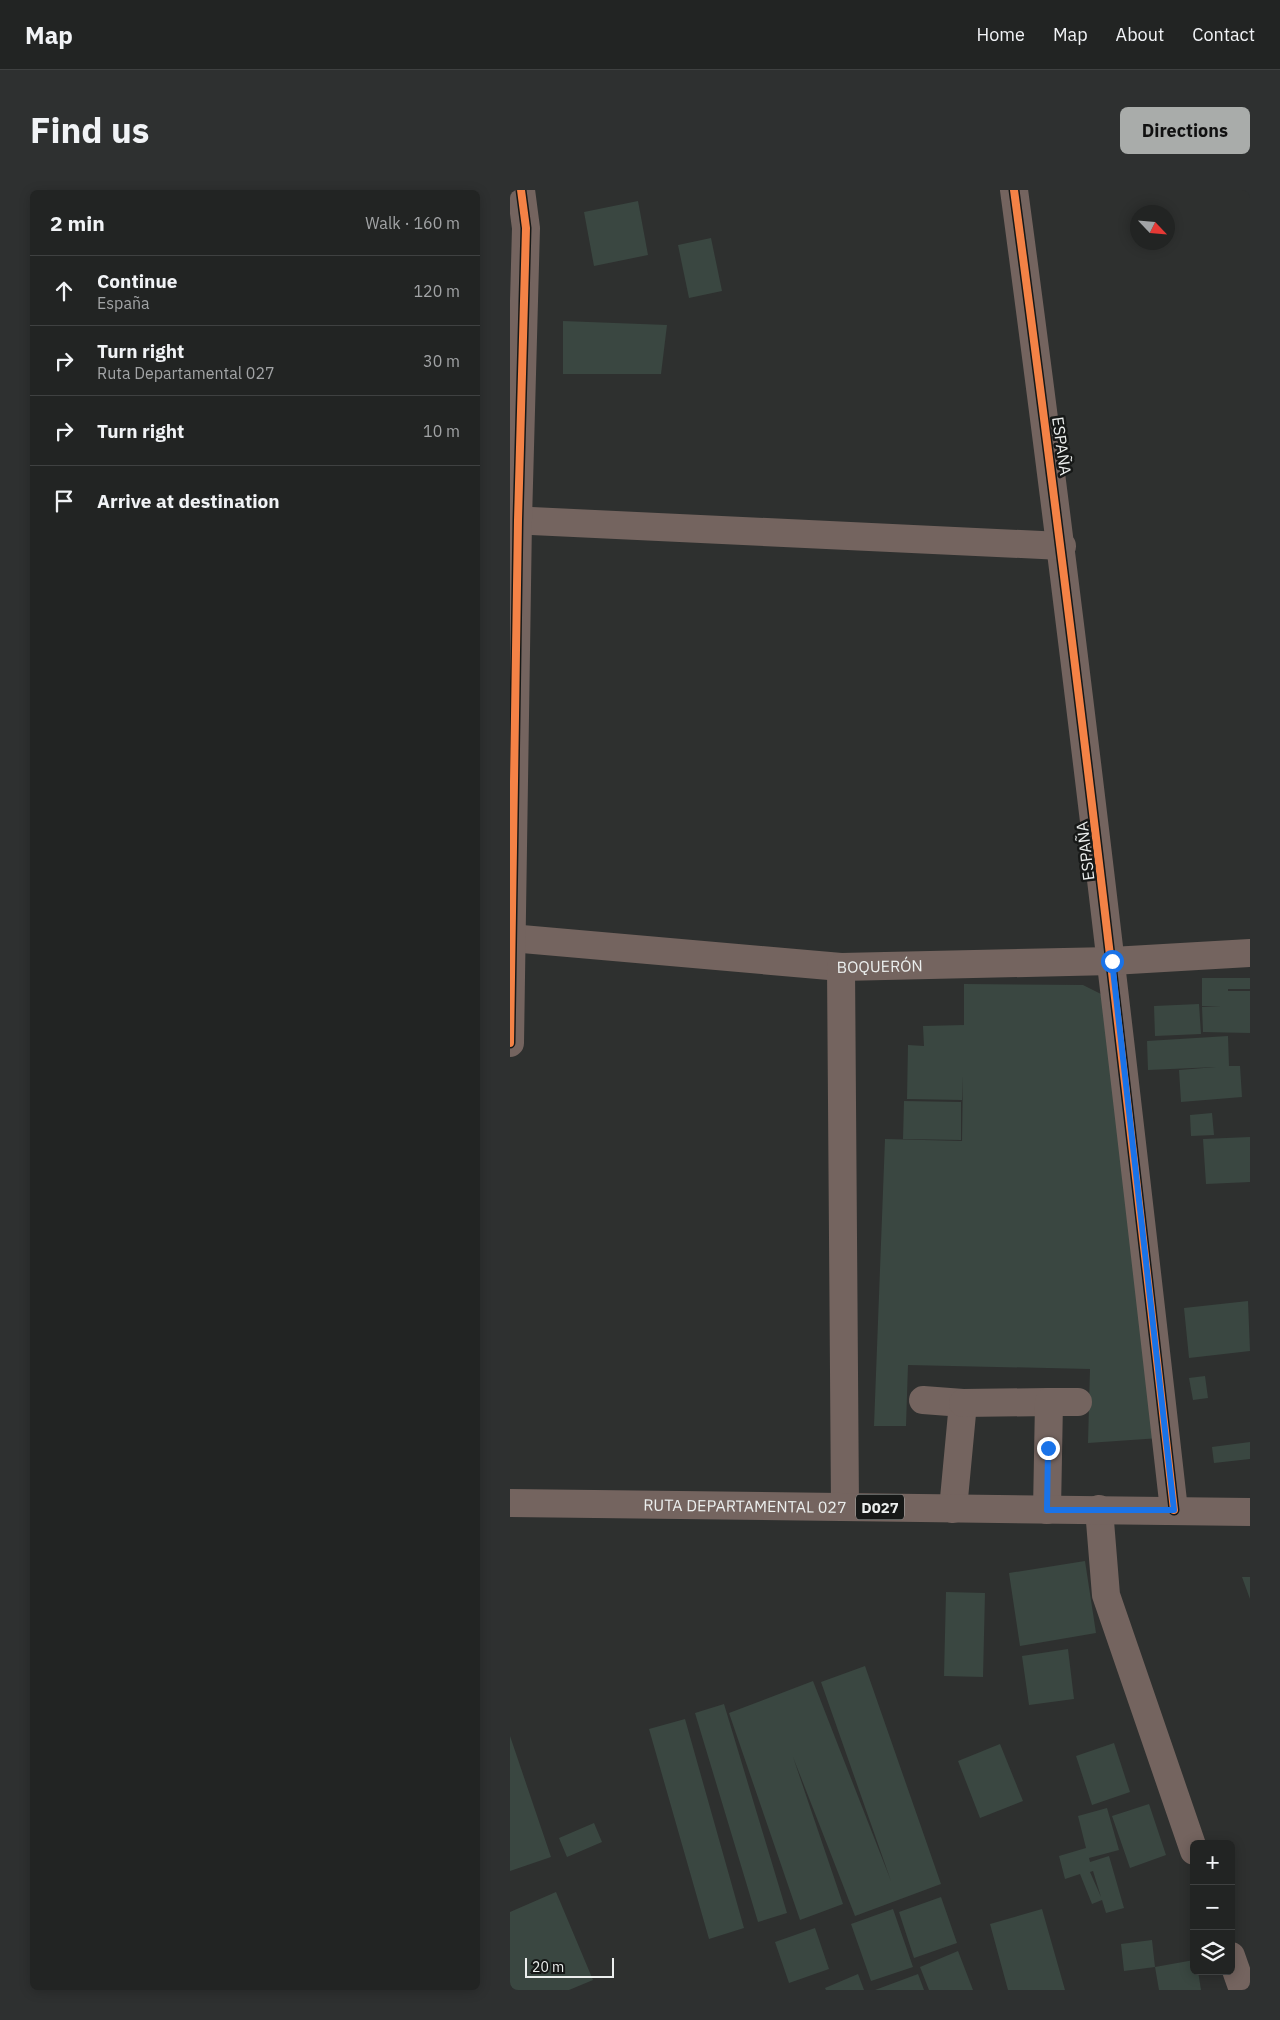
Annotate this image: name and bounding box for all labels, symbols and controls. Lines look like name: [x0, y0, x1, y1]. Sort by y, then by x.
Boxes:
text: Map: [25, 19, 73, 51]
text: Home: [977, 23, 1025, 46]
text: Map: [1053, 23, 1088, 46]
text: About: [1116, 23, 1164, 46]
text: Contact: [1192, 23, 1255, 46]
text: Find us: [30, 107, 149, 153]
button: Directions: [1120, 107, 1250, 154]
north arrow: [1130, 205, 1175, 250]
text: 2 min: [50, 209, 105, 237]
text: Walk · 160 m: [365, 213, 460, 233]
text: Continue: [97, 269, 177, 293]
icon: ahead: [50, 277, 78, 305]
text: 120 m: [413, 281, 460, 301]
text: España: [97, 293, 150, 313]
text: Turn right: [97, 339, 184, 363]
icon: right: [50, 347, 78, 375]
text: 30 m: [423, 351, 460, 371]
text: Ruta Departamental 027: [97, 363, 275, 383]
street label: ESPAÑA: [1048, 415, 1076, 477]
icon: right: [50, 417, 78, 445]
text: Turn right: [97, 419, 184, 443]
text: 10 m: [423, 421, 460, 441]
icon: arrive: [50, 487, 78, 515]
text: Arrive at destination: [97, 489, 280, 513]
street label: ESPAÑA: [1071, 820, 1099, 882]
route start: [1101, 950, 1124, 973]
street label: BOQUERÓN: [836, 954, 923, 977]
route end: [1037, 1437, 1060, 1460]
road number: D027: [856, 1494, 904, 1520]
street label: RUTA DEPARTAMENTAL 027: [643, 1495, 847, 1517]
map controls: [1190, 1840, 1235, 1975]
button: +: [1190, 1840, 1235, 1885]
button: −: [1190, 1885, 1235, 1930]
button: layers: [1190, 1930, 1235, 1975]
scale bar: [525, 1955, 614, 1978]
text: 20 m: [532, 1958, 564, 1976]

